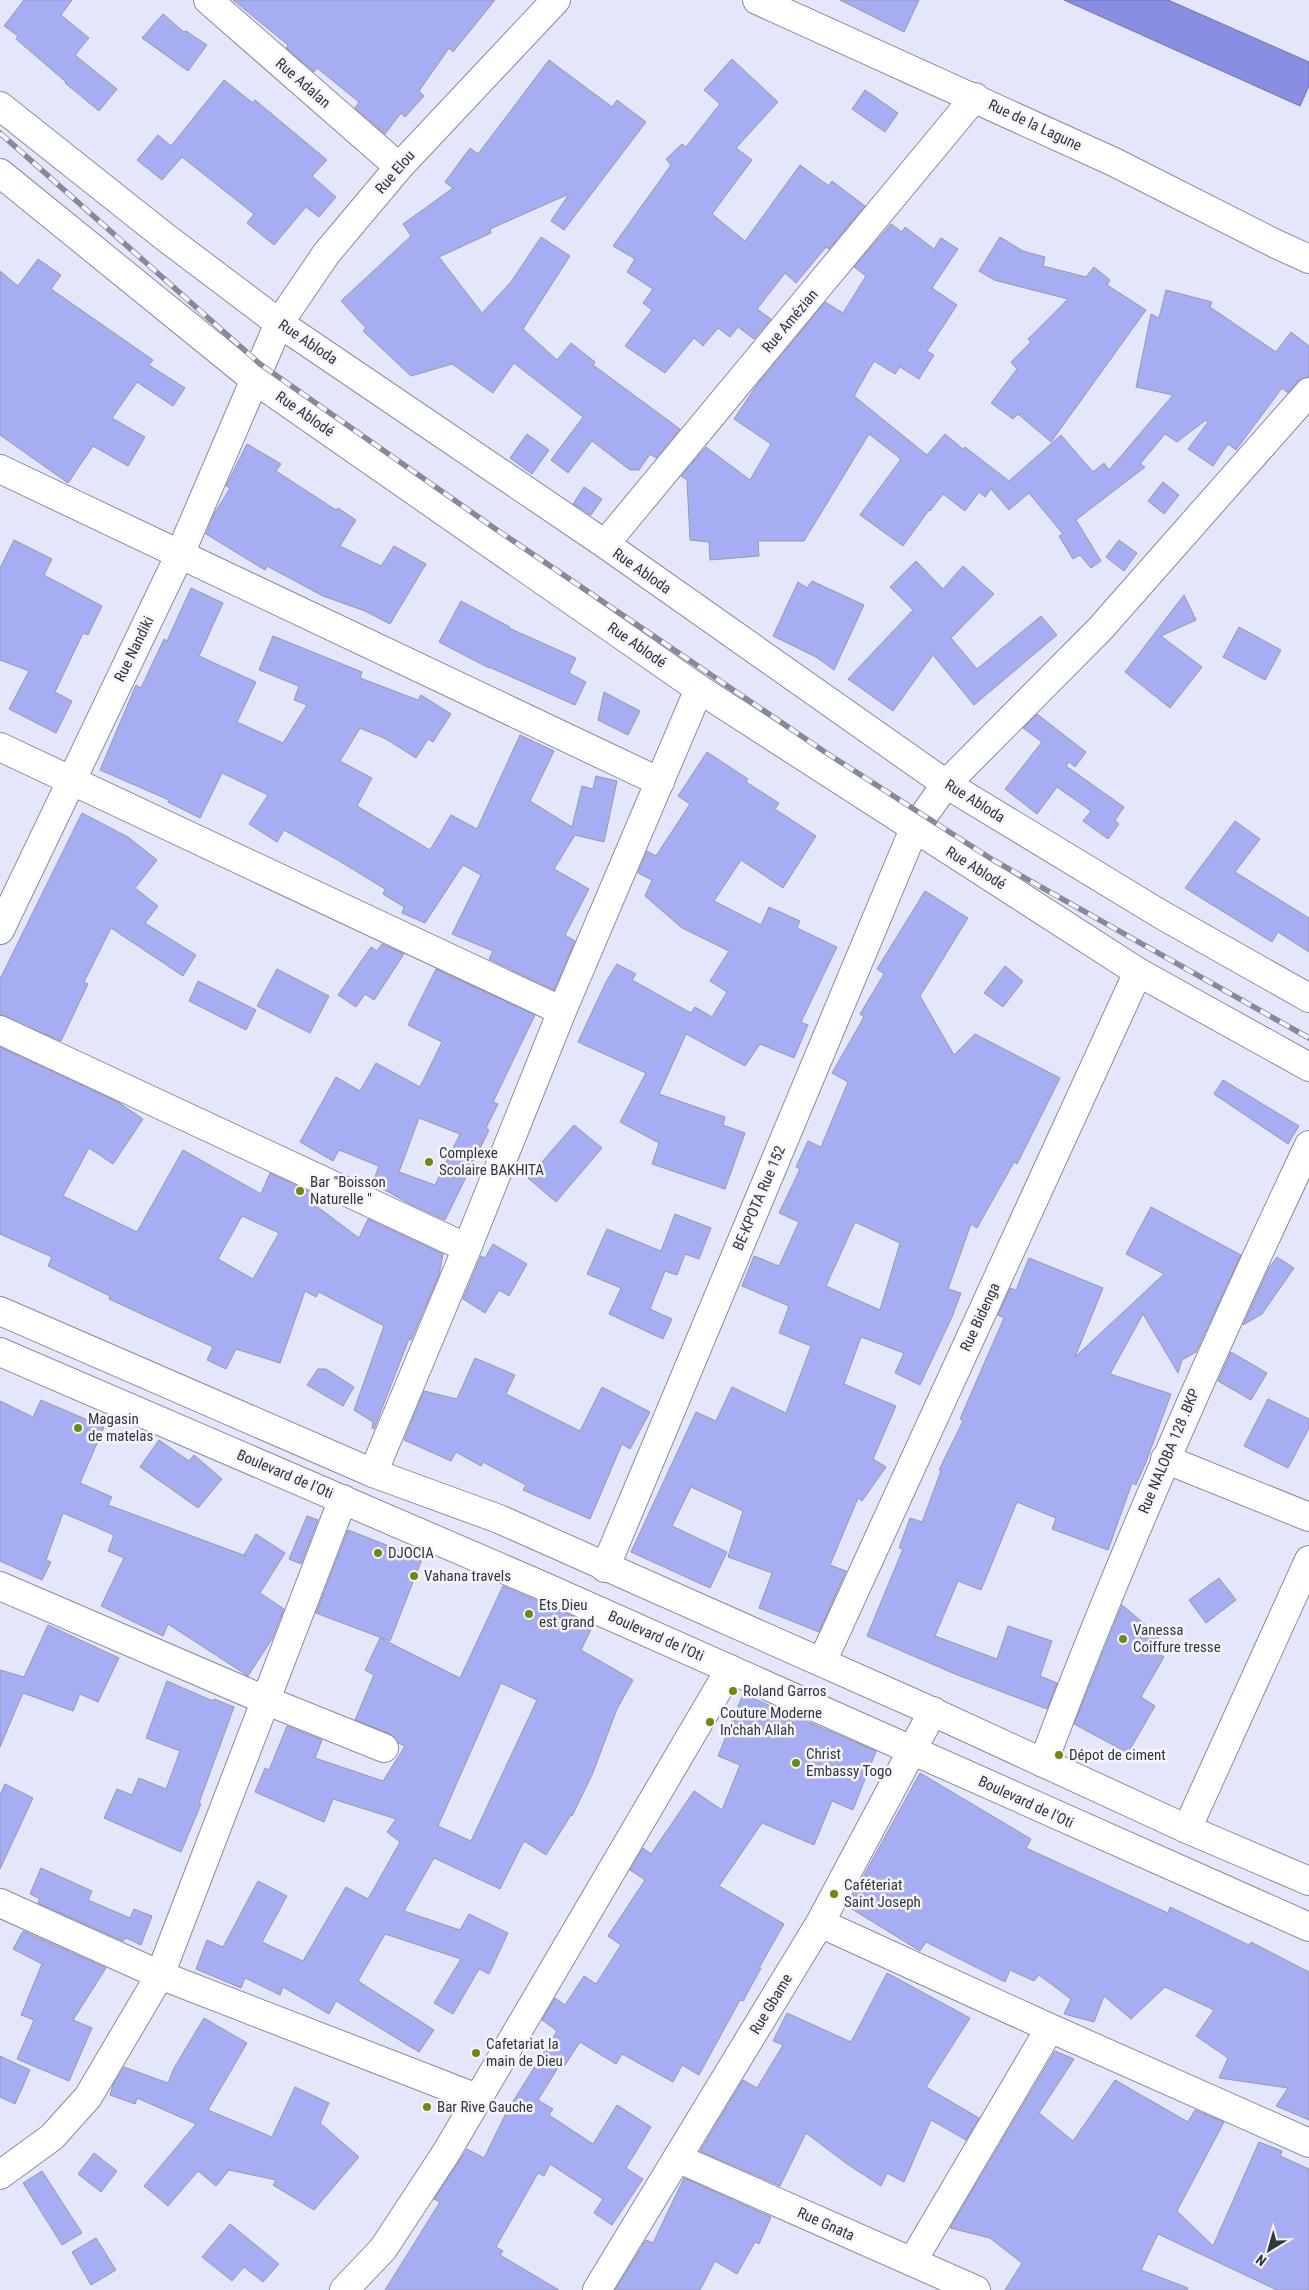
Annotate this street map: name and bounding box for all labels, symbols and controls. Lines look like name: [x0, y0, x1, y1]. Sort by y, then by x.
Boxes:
street label: Rue Adalan: [272, 54, 334, 112]
street label: Rue de la Lagune: [985, 96, 1085, 154]
street label: Rue Elou: [371, 147, 419, 197]
street label: Rue Amézian: [758, 286, 822, 356]
street label: Rue Abloda: [275, 316, 341, 368]
street label: Rue Ablodé: [272, 387, 338, 441]
street label: Rue Abloda: [609, 544, 675, 598]
street label: Rue Nandiki: [110, 613, 158, 685]
street label: Rue Ablodé: [604, 618, 670, 672]
street label: Rue Abloda: [942, 776, 1008, 826]
street label: Rue Ablodé: [943, 843, 1009, 893]
street label: BE-KPOTA Rue 152: [729, 1143, 789, 1253]
place label: Complexe Scolaire BAKHITA: [439, 1144, 544, 1179]
marker: Complexe Scolaire BAKHITA: [423, 1156, 435, 1168]
place label: Bar "Boisson Naturelle ": [310, 1173, 386, 1208]
marker: Bar "Boisson Naturelle ": [294, 1185, 306, 1197]
street label: Rue Bidenga: [956, 1280, 1004, 1354]
street label: Rue NALOBA 128 .BKP: [1135, 1386, 1203, 1516]
place label: Magasin de matelas: [88, 1410, 153, 1445]
marker: Magasin de matelas: [72, 1422, 84, 1434]
street label: Boulevard de l'Oti: [234, 1446, 336, 1502]
place label: DJOCIA: [388, 1544, 434, 1562]
marker: DJOCIA: [372, 1547, 384, 1559]
place label: Vahana travels: [424, 1567, 511, 1585]
marker: Vahana travels: [408, 1570, 420, 1582]
place label: Ets Dieu est grand: [539, 1596, 594, 1631]
street label: Boulevard de l'Oti: [605, 1607, 707, 1665]
marker: Ets Dieu est grand: [523, 1608, 535, 1620]
place label: Vanessa Coiffure tresse: [1133, 1621, 1221, 1656]
marker: Vanessa Coiffure tresse: [1117, 1633, 1129, 1645]
place label: Roland Garros: [743, 1682, 827, 1700]
marker: Roland Garros: [727, 1685, 739, 1697]
place label: Couture Moderne In'chah Allah: [720, 1704, 822, 1739]
marker: Couture Moderne In'chah Allah: [704, 1716, 716, 1728]
place label: Christ Embassy Togo: [806, 1745, 892, 1780]
place label: Dépot de ciment: [1069, 1746, 1166, 1764]
marker: Dépot de ciment: [1053, 1749, 1065, 1761]
marker: Christ Embassy Togo: [790, 1757, 802, 1769]
street label: Boulevard de l'Oti: [976, 1772, 1076, 1832]
place label: Caféteriat Saint Joseph: [844, 1876, 921, 1911]
marker: Caféteriat Saint Joseph: [828, 1888, 840, 1900]
street label: Rue Gbame: [746, 1970, 796, 2038]
place label: Cafetariat la main de Dieu: [486, 2035, 563, 2070]
marker: Cafetariat la main de Dieu: [470, 2047, 482, 2059]
place label: Bar Rive Gauche: [437, 2098, 533, 2116]
marker: Bar Rive Gauche: [421, 2101, 433, 2113]
street label: Rue Gnata: [795, 2203, 857, 2245]
north arrow: [1244, 2225, 1294, 2275]
text: N: [1253, 2251, 1269, 2269]

